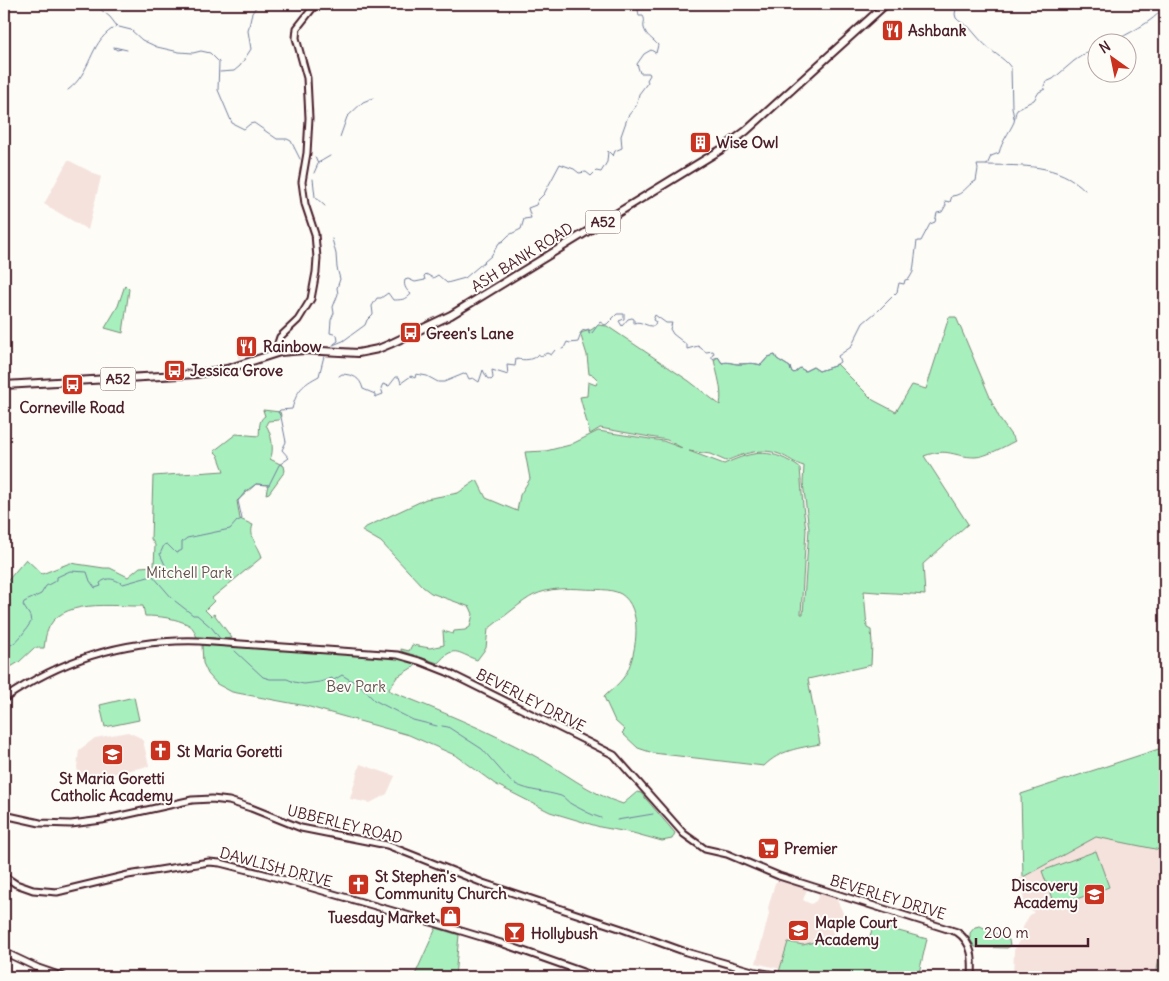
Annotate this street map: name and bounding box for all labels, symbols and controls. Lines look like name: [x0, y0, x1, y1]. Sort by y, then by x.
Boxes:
restaurant icon: Ashbank: [880, 18, 904, 42]
place label: Ashbank: [908, 21, 967, 40]
north arrow: [1086, 32, 1136, 82]
text: N: [1096, 37, 1114, 57]
building icon: Wise Owl: [688, 130, 712, 154]
place label: Wise Owl: [716, 133, 778, 152]
road number: A52: [586, 210, 620, 233]
street label: ASH BANK ROAD: [468, 218, 576, 296]
bus stop icon: Green's Lane: [398, 321, 422, 345]
place label: Green's Lane: [426, 324, 514, 343]
restaurant icon: Rainbow: [235, 334, 259, 358]
place label: Rainbow: [263, 337, 322, 356]
bus stop icon: Jessica Grove: [162, 358, 186, 382]
place label: Jessica Grove: [190, 361, 283, 380]
road number: A52: [100, 368, 136, 390]
bus stop icon: Corneville Road: [60, 372, 84, 396]
place label: Corneville Road: [19, 398, 125, 417]
park label: Mitchell Park: [146, 563, 232, 582]
street label: BEVERLEY DRIVE: [473, 664, 589, 736]
park label: Bev Park: [326, 677, 386, 696]
church icon: St Maria Goretti: [149, 739, 173, 763]
place label: St Maria Goretti: [177, 742, 282, 761]
school or university icon: St Maria Goretti Catholic Academy: [100, 743, 124, 767]
place label: St Maria Goretti Catholic Academy: [51, 769, 173, 806]
street label: UBBERLEY ROAD: [285, 800, 405, 848]
supermarket icon: Premier: [756, 836, 780, 860]
place label: Premier: [784, 839, 838, 858]
street label: DAWLISH DRIVE: [218, 843, 335, 891]
place label: St Stephen's Community Church: [375, 867, 507, 904]
street label: BEVERLEY DRIVE: [828, 870, 948, 924]
church icon: St Stephen's Community Church: [347, 873, 371, 897]
place label: Discovery Academy: [1011, 876, 1078, 913]
school or university icon: Discovery Academy: [1082, 882, 1106, 906]
shop icon: Tuesday Market: [439, 905, 463, 929]
place label: Tuesday Market: [328, 908, 436, 928]
place label: Maple Court Academy: [815, 913, 898, 950]
scale bar: [976, 916, 1089, 948]
school or university icon: Maple Court Academy: [787, 919, 811, 943]
bar icon: Hollybush: [503, 921, 527, 945]
text: 200 m: [984, 923, 1029, 942]
place label: Hollybush: [531, 924, 598, 944]

